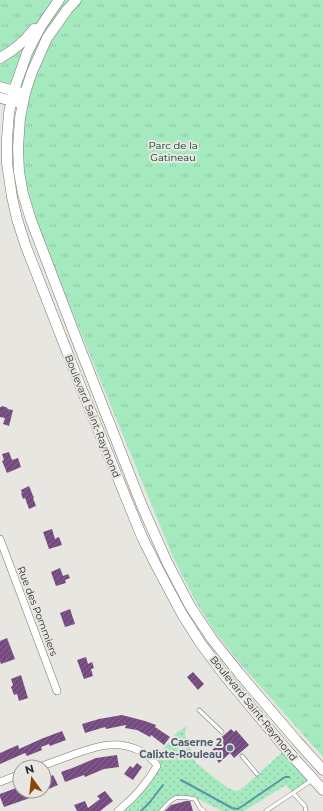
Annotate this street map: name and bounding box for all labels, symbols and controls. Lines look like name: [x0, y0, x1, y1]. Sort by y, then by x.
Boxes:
park label: Parc de la Gatineau: [148, 139, 198, 164]
street label: Boulevard Saint-Raymond: [62, 353, 123, 480]
street label: Rue des Pommiers: [14, 564, 61, 658]
street label: Boulevard Saint-Raymond: [207, 653, 300, 764]
place label: Caserne 2 Calixte-Rouleau: [139, 736, 222, 761]
marker: Caserne 2 Calixte-Rouleau: [225, 743, 235, 753]
north arrow: [12, 759, 52, 799]
text: N: [23, 761, 36, 777]

